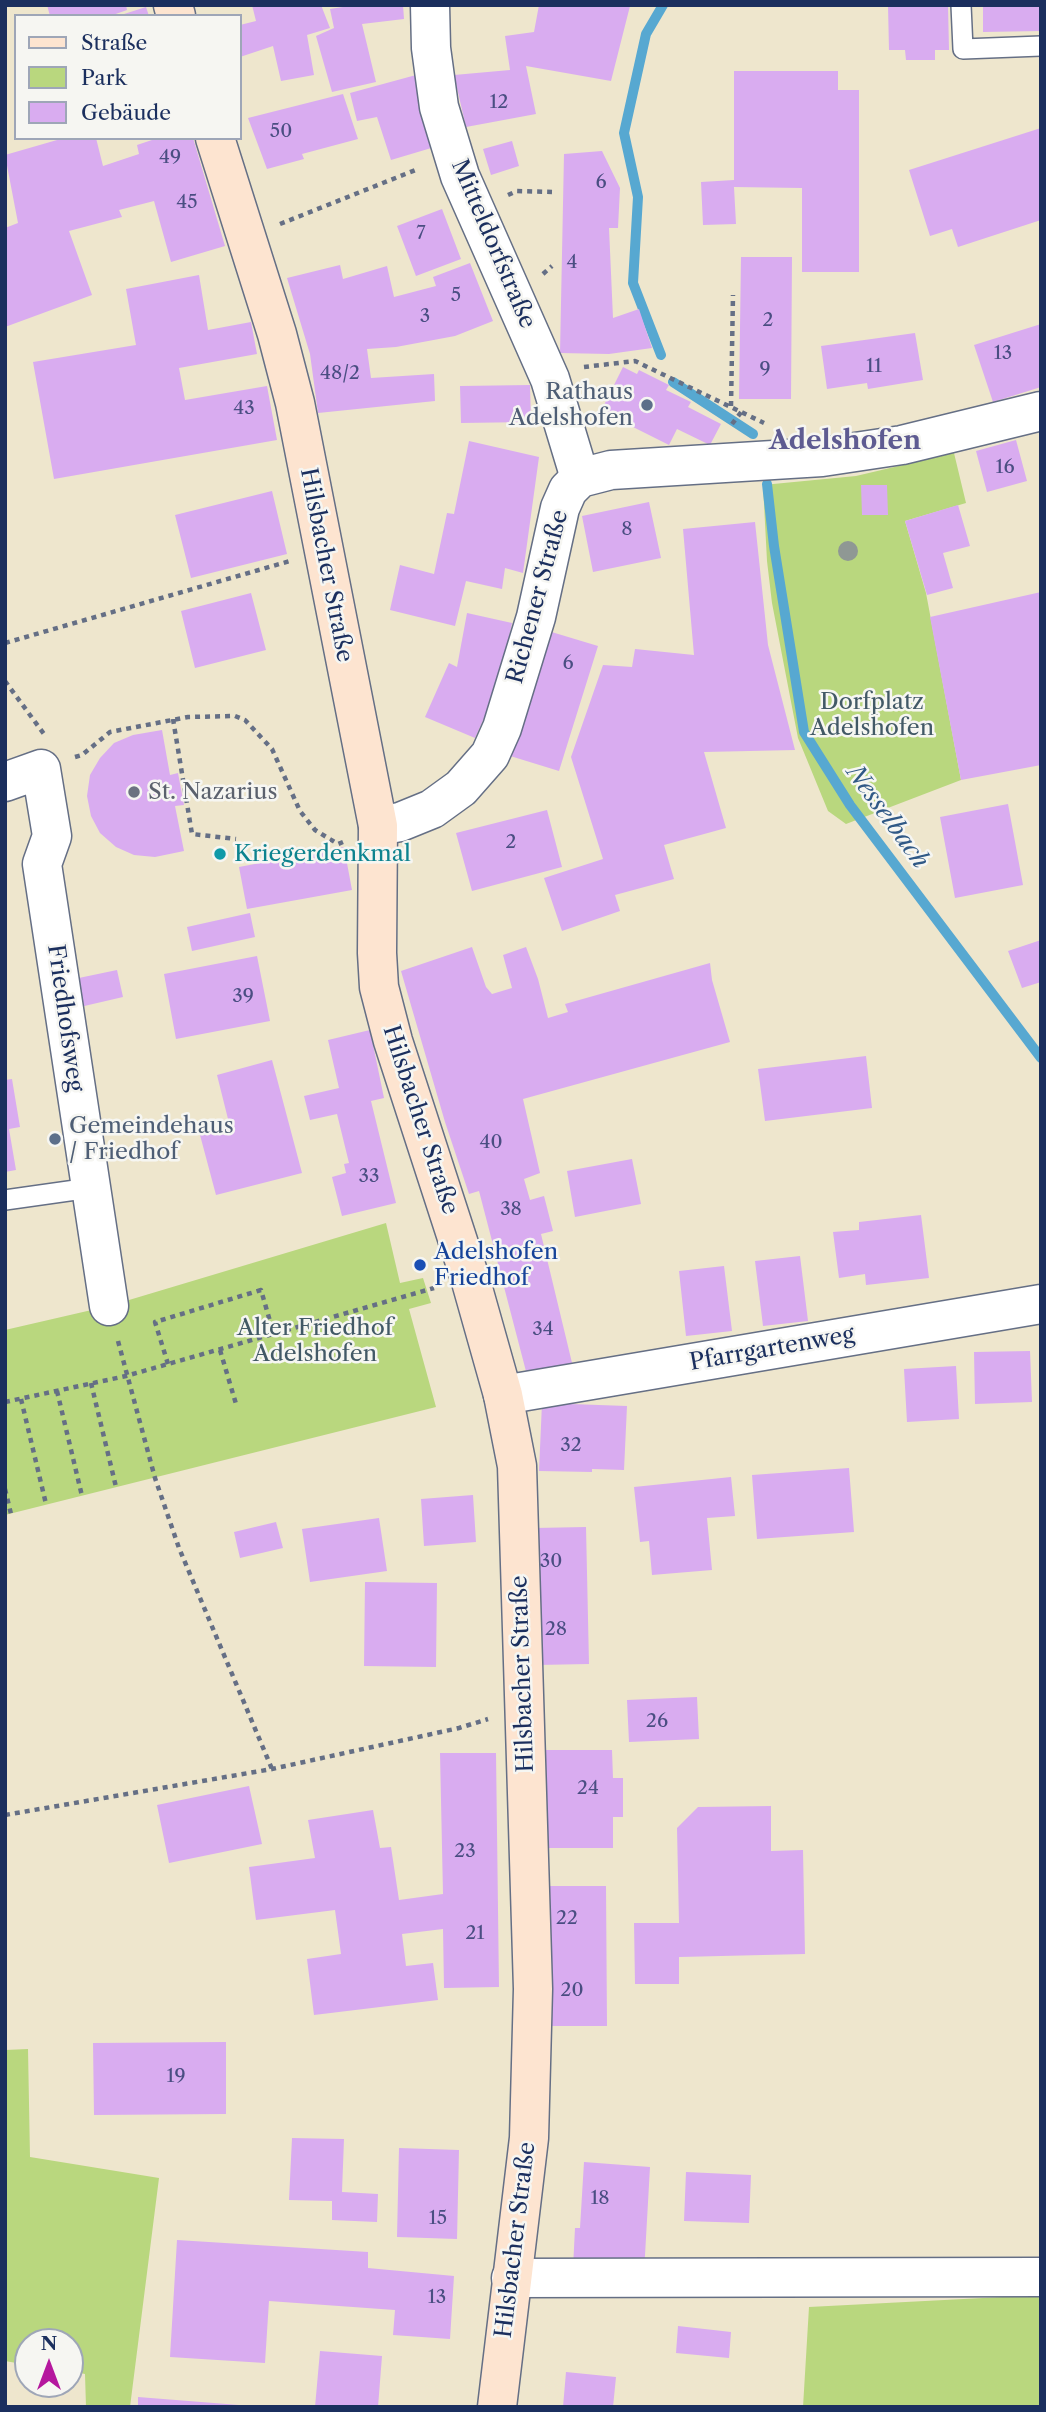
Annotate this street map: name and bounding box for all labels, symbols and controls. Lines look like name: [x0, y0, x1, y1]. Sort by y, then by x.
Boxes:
legend: [14, 14, 242, 140]
text: Straße: [81, 30, 147, 55]
text: Park: [81, 65, 127, 90]
house number: 12: [490, 92, 508, 114]
text: Gebäude: [81, 100, 171, 125]
house number: 50: [270, 121, 292, 143]
house number: 49: [159, 147, 181, 169]
street label: Mitteldorfstraße: [445, 155, 541, 333]
house number: 6: [595, 172, 607, 194]
house number: 45: [176, 192, 198, 214]
house number: 7: [416, 223, 426, 245]
house number: 4: [567, 252, 577, 274]
house number: 5: [451, 285, 461, 307]
house number: 3: [420, 306, 430, 328]
house number: 2: [763, 310, 773, 332]
house number: 13: [994, 343, 1012, 365]
house number: 11: [866, 356, 882, 378]
house number: 9: [759, 359, 771, 381]
house number: 48/2: [320, 363, 360, 385]
place label: Rathaus Adelshofen: [509, 378, 633, 432]
marker: Rathaus Adelshofen: [639, 397, 655, 413]
house number: 43: [233, 398, 255, 420]
district label: Adelshofen: [769, 425, 921, 457]
house number: 16: [995, 457, 1015, 479]
street label: Hilsbacher Straße: [294, 466, 358, 664]
street label: Richener Straße: [502, 507, 574, 687]
house number: 8: [621, 519, 633, 541]
house number: 6: [562, 653, 574, 675]
park label: Dorfplatz Adelshofen: [810, 688, 934, 742]
water label: Nesselbach: [840, 760, 934, 874]
place label: St. Nazarius: [148, 778, 277, 806]
marker: St. Nazarius: [126, 784, 142, 800]
house number: 2: [506, 832, 516, 854]
place label: Kriegerdenkmal: [234, 840, 411, 868]
marker: Kriegerdenkmal: [212, 846, 228, 862]
street label: Friedhofsweg: [41, 943, 89, 1093]
house number: 39: [232, 986, 254, 1008]
street label: Hilsbacher Straße: [376, 1022, 464, 1218]
place label: Gemeindehaus / Friedhof: [69, 1112, 234, 1166]
marker: Gemeindehaus / Friedhof: [47, 1131, 63, 1147]
house number: 40: [479, 1132, 503, 1154]
house number: 33: [359, 1166, 379, 1188]
house number: 38: [500, 1199, 522, 1221]
place label: Adelshofen Friedhof: [434, 1238, 558, 1292]
marker: Adelshofen Friedhof: [412, 1257, 428, 1273]
park label: Alter Friedhof Adelshofen: [237, 1314, 393, 1368]
house number: 34: [532, 1319, 554, 1341]
street label: Pfarrgartenweg: [687, 1321, 857, 1377]
house number: 32: [560, 1435, 582, 1457]
house number: 30: [540, 1551, 562, 1573]
street label: Hilsbacher Straße: [506, 1575, 540, 1773]
house number: 28: [545, 1619, 567, 1641]
house number: 26: [646, 1711, 668, 1733]
house number: 24: [577, 1778, 599, 1800]
house number: 23: [454, 1841, 476, 1863]
house number: 22: [556, 1908, 578, 1930]
house number: 21: [466, 1923, 484, 1945]
house number: 20: [561, 1980, 583, 2002]
house number: 19: [166, 2066, 186, 2088]
street label: Hilsbacher Straße: [490, 2140, 542, 2340]
house number: 18: [590, 2188, 610, 2210]
house number: 15: [429, 2208, 447, 2230]
house number: 13: [428, 2287, 446, 2309]
north arrow: [14, 2328, 84, 2398]
text: N: [41, 2332, 57, 2355]

